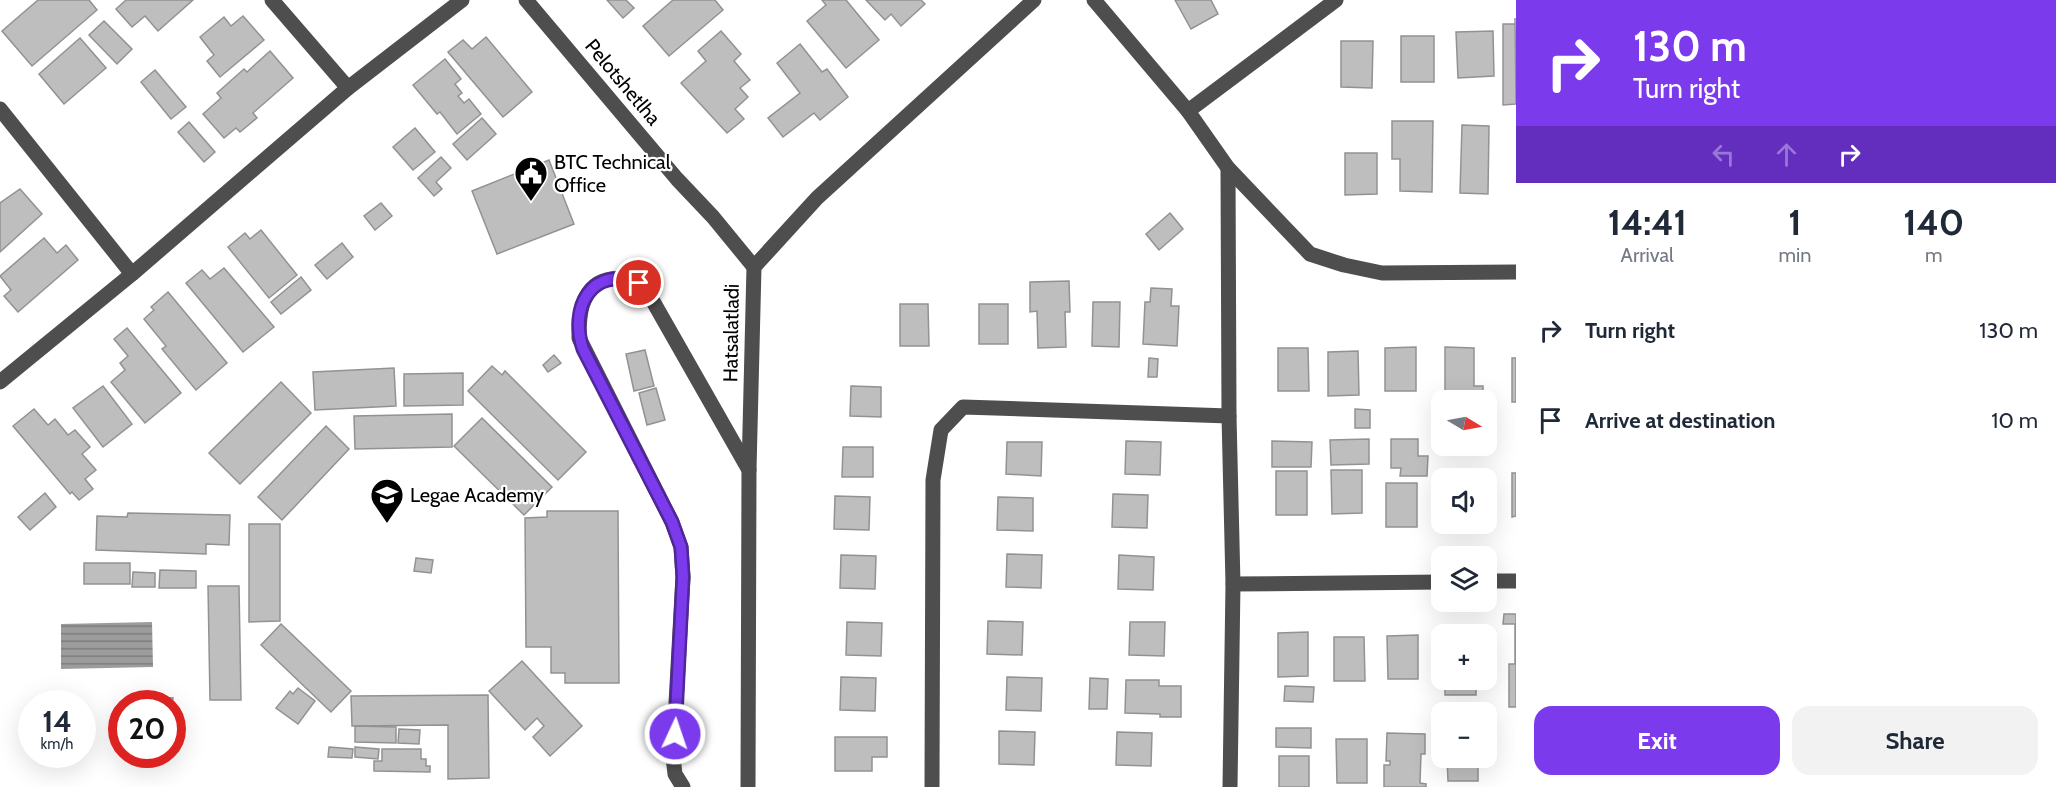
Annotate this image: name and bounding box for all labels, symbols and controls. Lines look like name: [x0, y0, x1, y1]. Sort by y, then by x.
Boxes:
text: 130 m: [1633, 20, 1747, 72]
icon: right: [1534, 24, 1612, 102]
street label: Pelotshetlha: [580, 34, 666, 130]
text: Turn right: [1633, 72, 1740, 105]
icon: left: [1707, 138, 1740, 171]
icon: ahead: [1770, 138, 1803, 171]
icon: right: [1833, 138, 1866, 171]
place label: BTC Technical Office: [554, 150, 671, 197]
public building icon: BTC Technical Office: [513, 155, 549, 202]
text: 14:41: [1608, 200, 1687, 244]
text: 1: [1788, 200, 1802, 244]
text: 140: [1903, 200, 1964, 244]
text: Arrival: [1621, 243, 1674, 267]
text: min: [1778, 243, 1811, 267]
text: m: [1925, 243, 1942, 267]
pin: [613, 257, 664, 308]
icon: arrive: [622, 266, 655, 299]
street label: Hatsalatladi: [718, 284, 744, 382]
icon: right: [1534, 314, 1567, 347]
text: Turn right: [1585, 317, 1675, 344]
text: 130 m: [1979, 317, 2038, 344]
north arrow: [1431, 390, 1497, 456]
map controls: [1431, 390, 1497, 768]
icon: arrive: [1534, 404, 1567, 437]
text: Arrive at destination: [1585, 407, 1775, 434]
text: 10 m: [1991, 407, 2038, 434]
button: sound: [1431, 468, 1497, 534]
school or university icon: Legae Academy: [369, 477, 405, 524]
place label: Legae Academy: [410, 483, 544, 507]
button: layers: [1431, 546, 1497, 612]
button: +: [1431, 624, 1497, 690]
speed limit sign: 20: [108, 690, 186, 768]
position arrow: [643, 702, 707, 766]
button: −: [1431, 702, 1497, 768]
text: 14: [42, 703, 72, 740]
button: Exit: [1534, 706, 1780, 775]
button: Share: [1792, 706, 2038, 775]
text: km/h: [41, 735, 73, 753]

